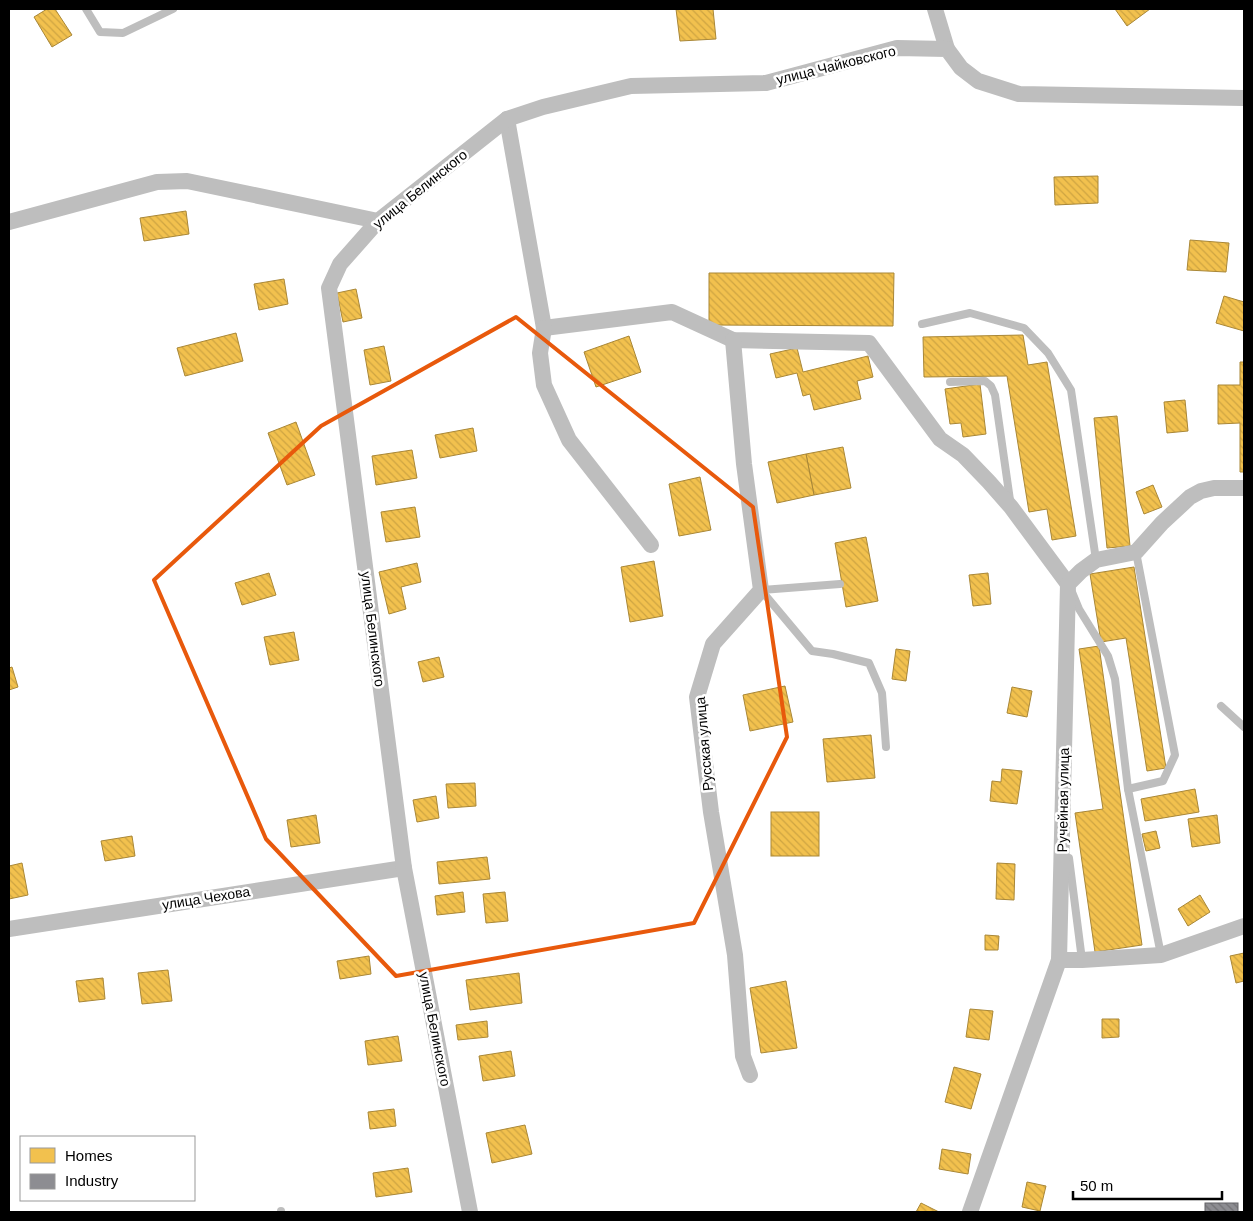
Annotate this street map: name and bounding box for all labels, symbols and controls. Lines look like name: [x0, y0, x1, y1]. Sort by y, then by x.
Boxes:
street label: улица Чайковского: [775, 42, 897, 88]
street label: улица Белинского: [370, 146, 470, 232]
street label: улица Белинского: [358, 570, 388, 688]
street label: Русская улица: [692, 696, 716, 792]
street label: Ручейная улица: [1054, 747, 1072, 852]
street label: улица Чехова: [161, 883, 251, 913]
street label: улица Белинского: [416, 970, 454, 1088]
legend: [20, 1136, 195, 1201]
text: Homes: [65, 1147, 113, 1164]
scale bar: [1073, 1168, 1222, 1200]
text: Industry: [65, 1172, 119, 1189]
text: 50 m: [1080, 1177, 1113, 1194]

